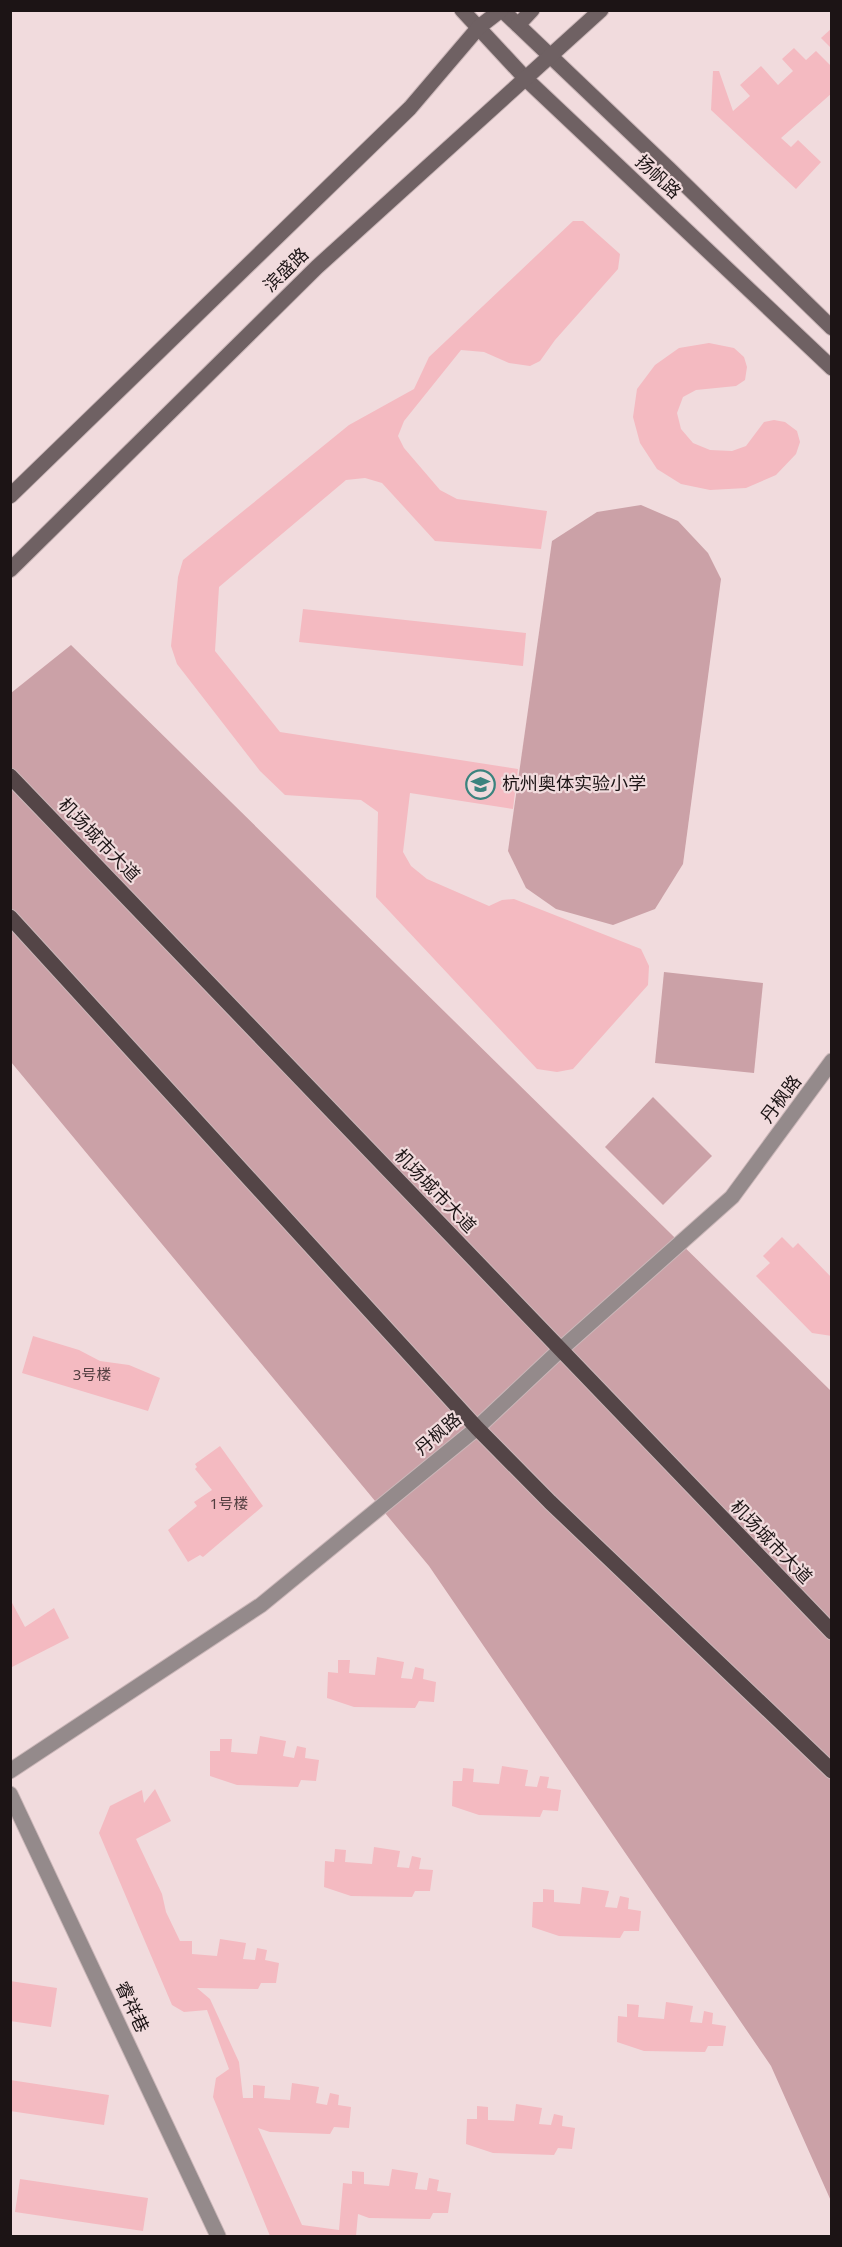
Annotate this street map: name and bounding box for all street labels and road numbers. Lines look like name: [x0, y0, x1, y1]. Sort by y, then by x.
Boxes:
street label: 扬帆路: [631, 149, 687, 203]
street label: 滨盛路: [258, 242, 313, 297]
street label: 机场城市大道: [54, 792, 146, 886]
street label: 丹枫路: [754, 1070, 806, 1127]
street label: 机场城市大道: [390, 1143, 482, 1237]
street label: 丹枫路: [409, 1407, 466, 1460]
street label: 机场城市大道: [726, 1494, 818, 1588]
street label: 睿祥巷: [111, 1977, 155, 2036]

